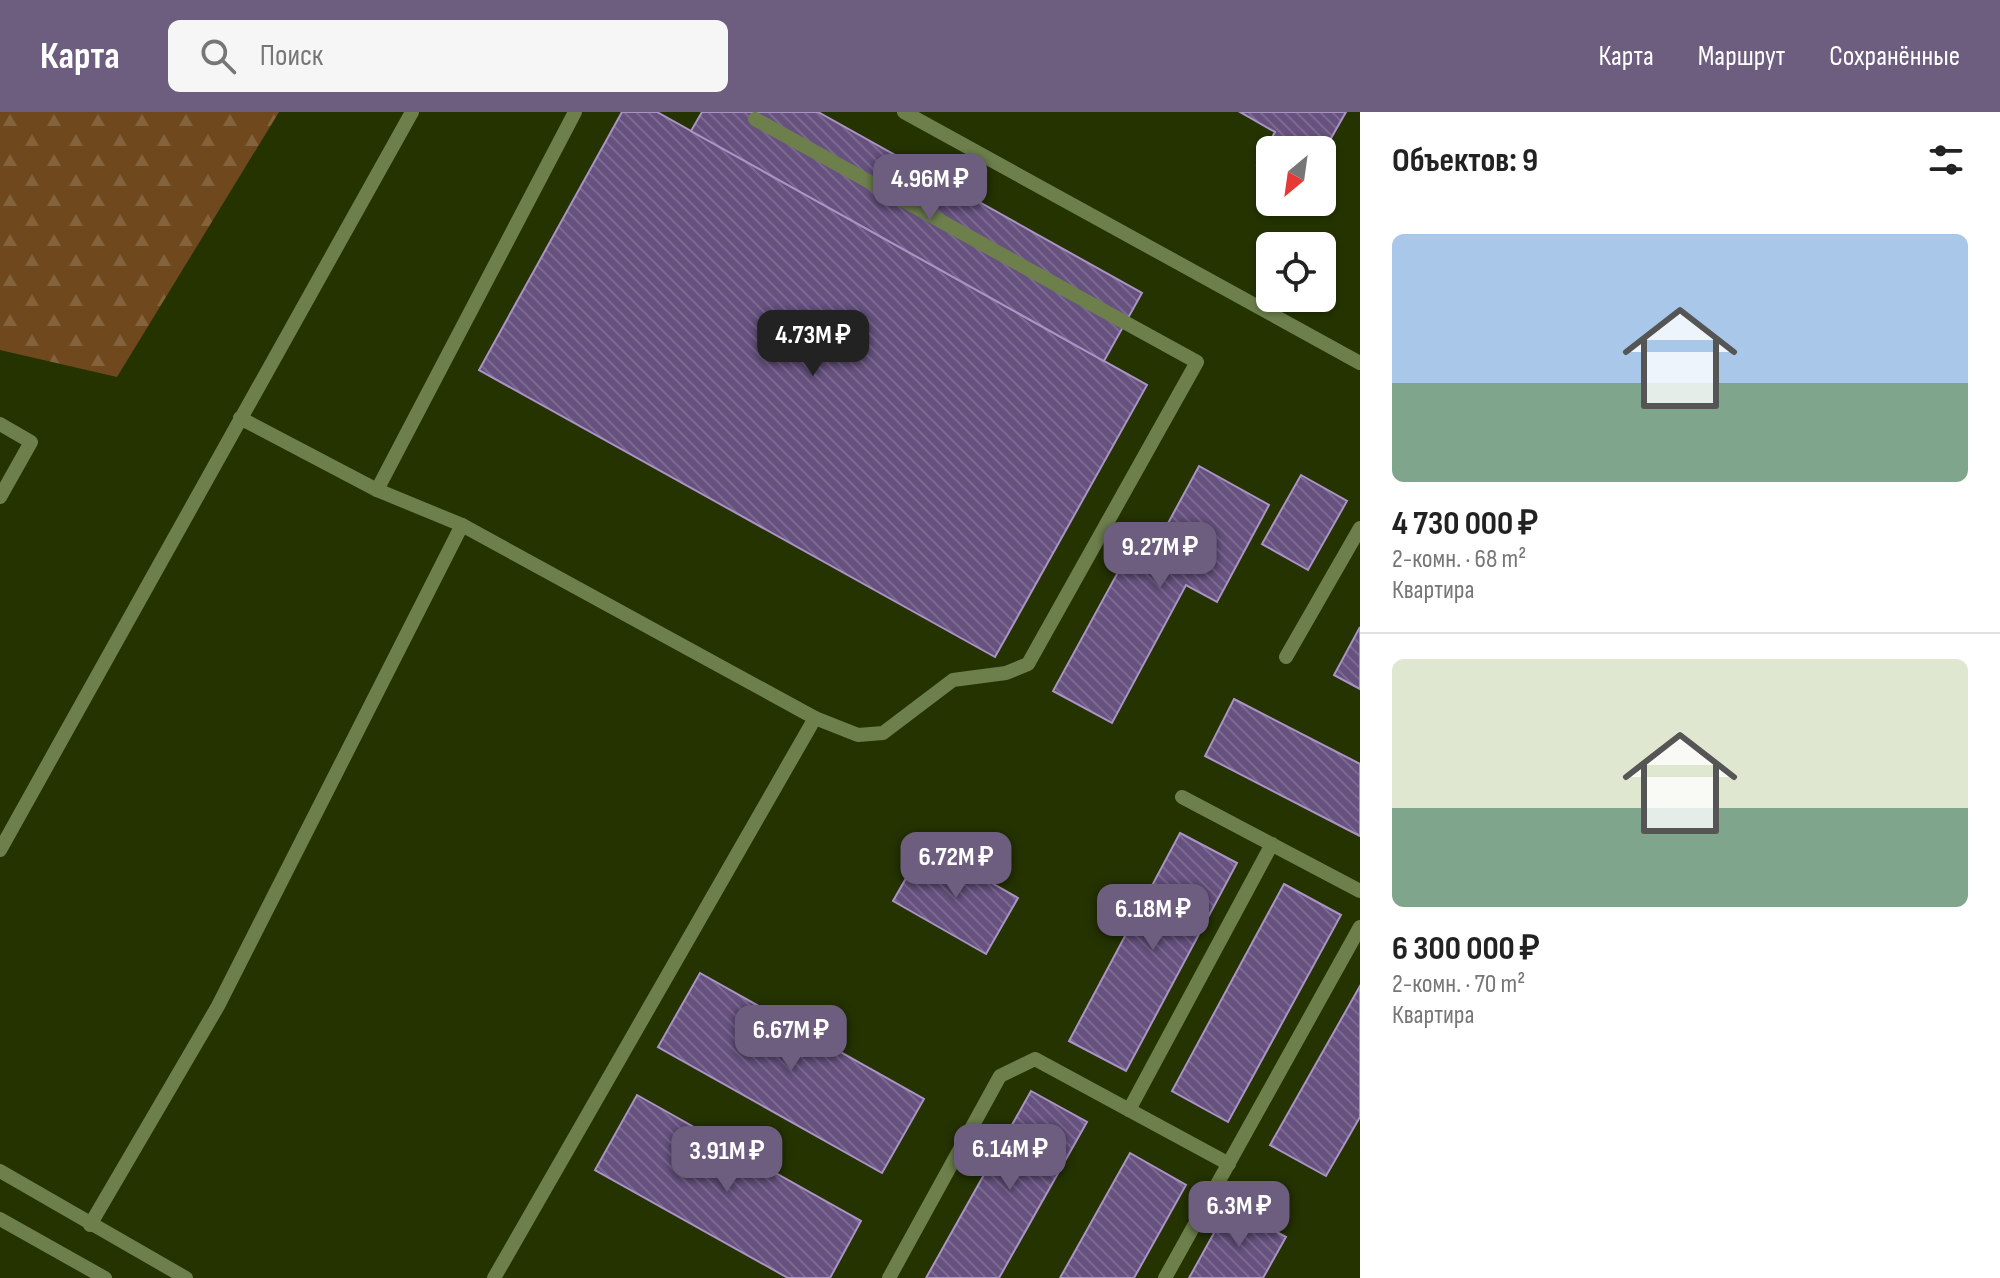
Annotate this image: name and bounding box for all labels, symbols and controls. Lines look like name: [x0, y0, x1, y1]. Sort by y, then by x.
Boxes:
search box: [168, 20, 728, 92]
text: Карта: [40, 34, 120, 79]
icon: search: [196, 34, 240, 78]
text: Поиск: [260, 38, 323, 74]
text: Карта: [1599, 40, 1654, 73]
text: Маршрут: [1698, 40, 1785, 73]
text: Сохранённые: [1829, 40, 1960, 73]
north arrow: [1256, 136, 1336, 216]
map controls: [1256, 136, 1336, 312]
icon: filters: [1924, 138, 1968, 182]
text: Объектов: 9: [1392, 140, 1538, 181]
pin: 4.96M ₽: [856, 154, 1004, 222]
text: 4.96M ₽: [891, 164, 969, 195]
button: locate: [1256, 232, 1336, 312]
icon: home: [1608, 286, 1752, 430]
pin: 4.73M ₽: [739, 310, 887, 378]
text: 4.73M ₽: [775, 320, 851, 351]
text: 4 730 000 ₽: [1392, 503, 1538, 544]
pin: 9.27M ₽: [1086, 522, 1234, 590]
text: 9.27M ₽: [1122, 532, 1198, 563]
text: 2-комн. · 68 m²: [1392, 544, 1526, 575]
text: Квартира: [1392, 575, 1475, 606]
icon: home: [1608, 711, 1752, 855]
pin: 6.72M ₽: [882, 832, 1030, 900]
text: 6.72M ₽: [918, 842, 994, 873]
pin: 6.18M ₽: [1079, 884, 1227, 952]
text: 6.18M ₽: [1115, 894, 1191, 925]
text: 6 300 000 ₽: [1392, 928, 1540, 969]
text: 2-комн. · 70 m²: [1392, 969, 1525, 1000]
text: Квартира: [1392, 1000, 1475, 1031]
pin: 6.67M ₽: [717, 1005, 865, 1073]
text: 6.67M ₽: [753, 1015, 829, 1046]
pin: 6.14M ₽: [936, 1124, 1084, 1192]
pin: 3.91M ₽: [653, 1126, 801, 1194]
text: 6.14M ₽: [972, 1134, 1048, 1165]
text: 3.91M ₽: [689, 1136, 765, 1167]
pin: 6.3M ₽: [1174, 1181, 1304, 1249]
text: 6.3M ₽: [1206, 1191, 1272, 1222]

